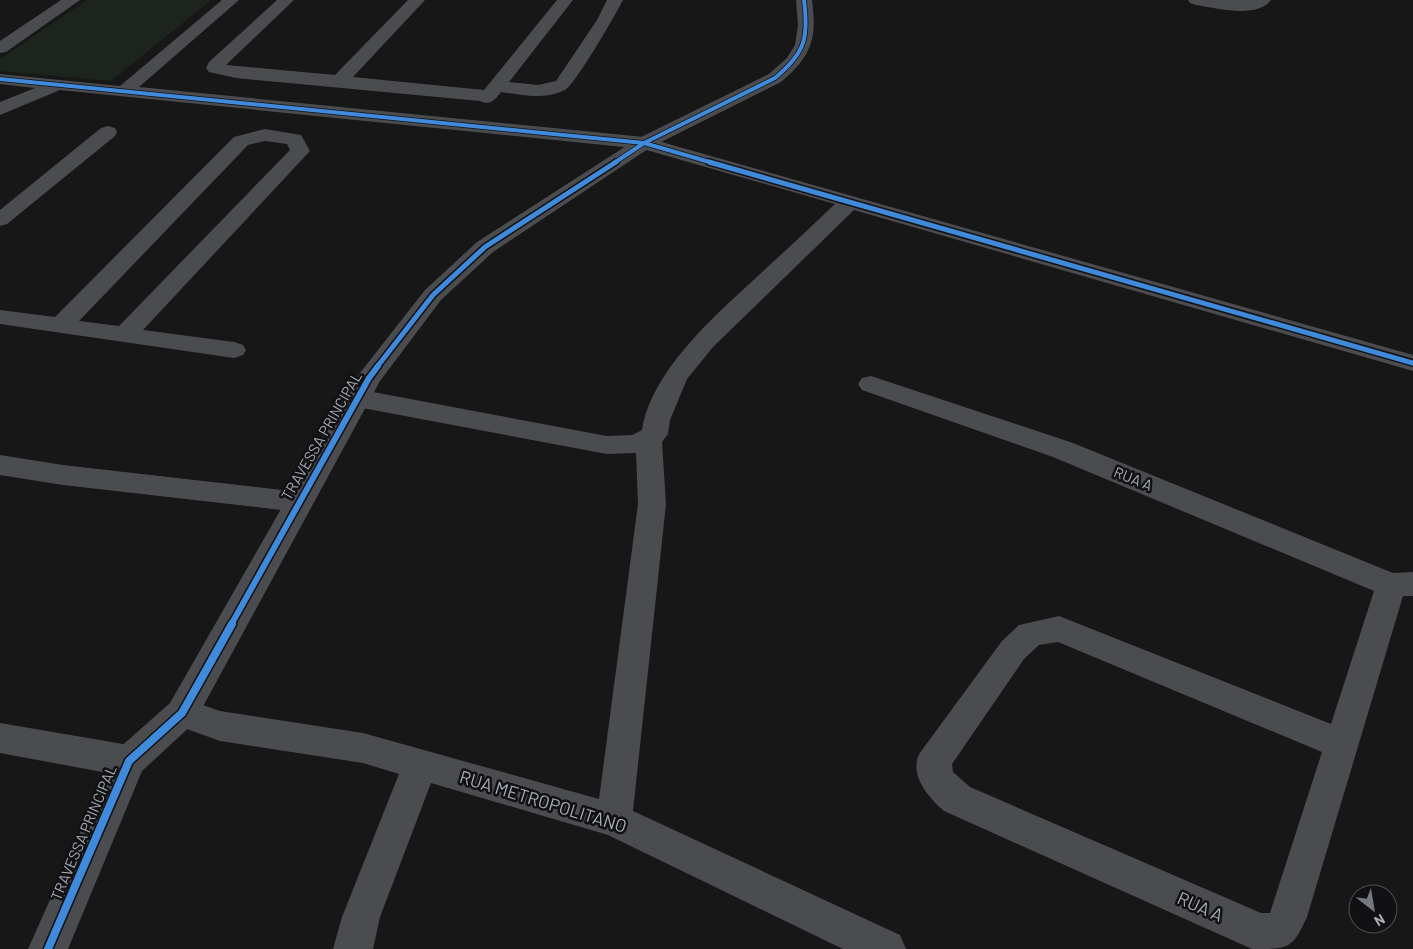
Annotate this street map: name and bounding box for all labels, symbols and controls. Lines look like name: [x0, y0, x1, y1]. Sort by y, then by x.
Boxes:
street label: TRAVESSA PRINCIPAL: [277, 368, 365, 503]
street label: RUA A: [1111, 462, 1155, 494]
street label: TRAVESSA PRINCIPAL: [46, 762, 120, 903]
street label: RUA METROPOLITANO: [457, 765, 629, 837]
north arrow: [1348, 884, 1398, 934]
street label: RUA A: [1174, 886, 1227, 926]
text: N: [1372, 911, 1388, 930]

